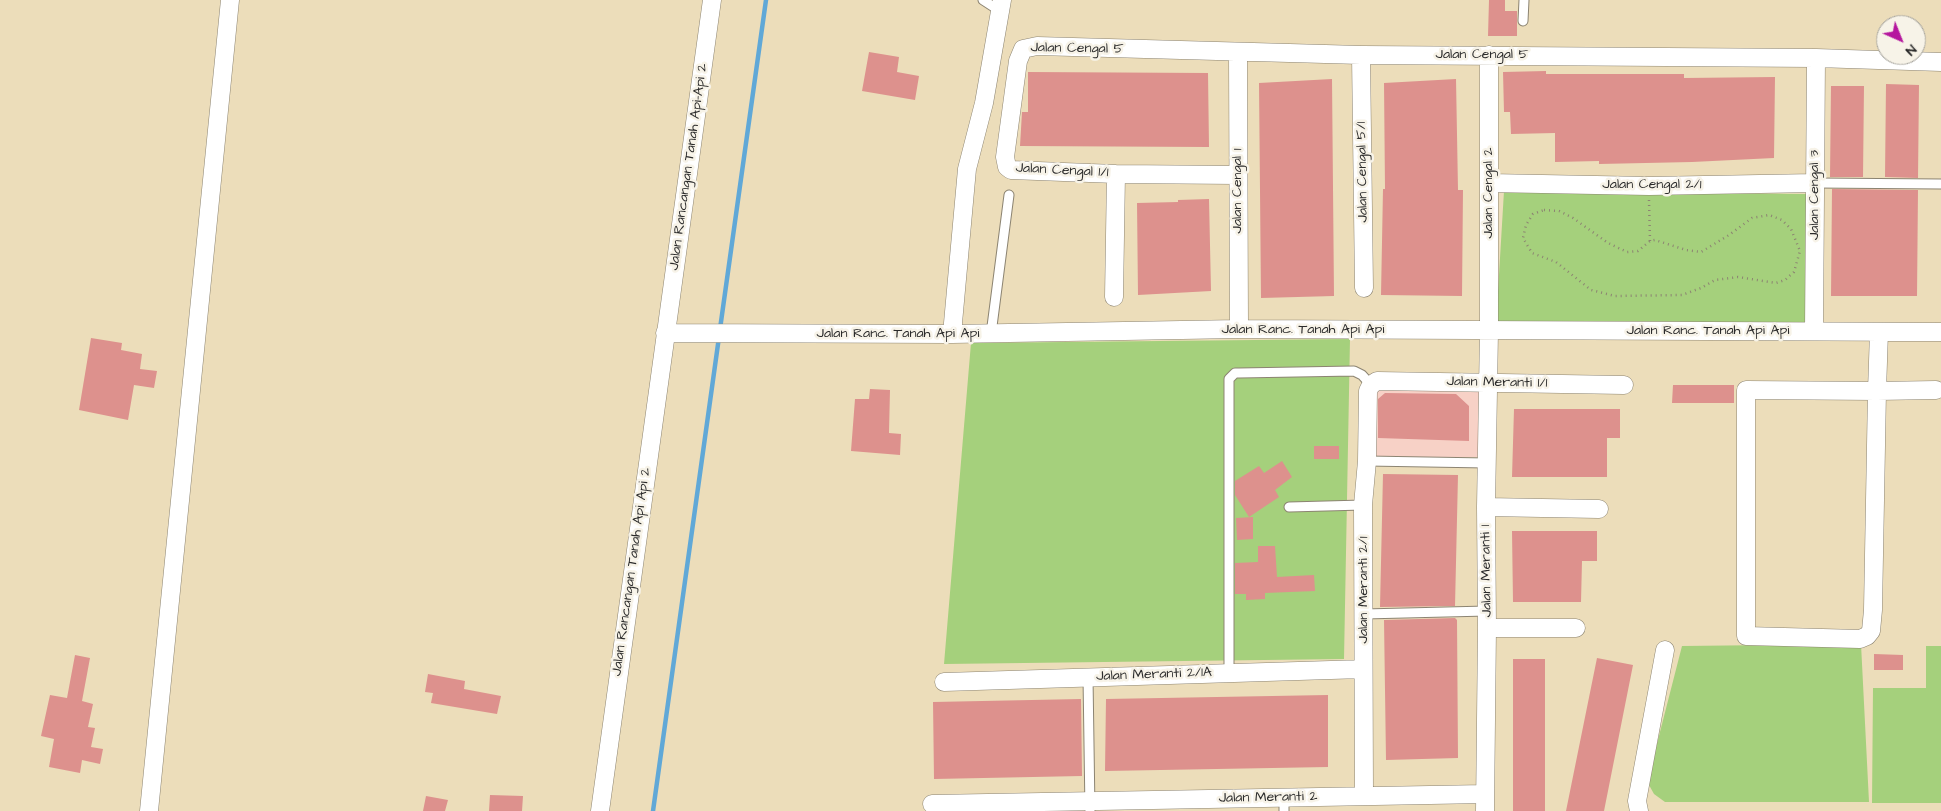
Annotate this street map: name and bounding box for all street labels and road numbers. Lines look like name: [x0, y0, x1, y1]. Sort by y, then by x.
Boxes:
street label: Jalan Cengal 5: [1030, 40, 1124, 58]
street label: Jalan Cengal 5: [1435, 47, 1529, 63]
street label: Jalan Rancangan Tanah Api-Api 2: [666, 62, 712, 272]
street label: Jalan Cengal 5/1: [1354, 121, 1372, 223]
street label: Jalan Cengal 2: [1481, 147, 1497, 239]
street label: Jalan Cengal 1: [1230, 149, 1246, 233]
street label: Jalan Cengal 3: [1807, 150, 1823, 240]
street label: Jalan Cengal 1/1: [1015, 160, 1109, 182]
street label: Jalan Cengal 2/1: [1602, 177, 1702, 193]
street label: Jalan Ranc. Tanah Api Api: [1222, 322, 1384, 338]
street label: Jalan Ranc. Tanah Api Api: [1627, 323, 1789, 339]
street label: Jalan Ranc. Tanah Api Api: [817, 326, 979, 342]
street label: Jalan Meranti 1/1: [1446, 374, 1548, 392]
street label: Jalan Rancangan Tanah Api Api 2: [609, 467, 655, 677]
street label: Jalan Meranti 1: [1478, 525, 1496, 617]
street label: Jalan Meranti 2/1: [1356, 536, 1372, 644]
street label: Jalan Meranti 2/1A: [1096, 665, 1212, 685]
street label: Jalan Meranti 2: [1218, 789, 1318, 807]

